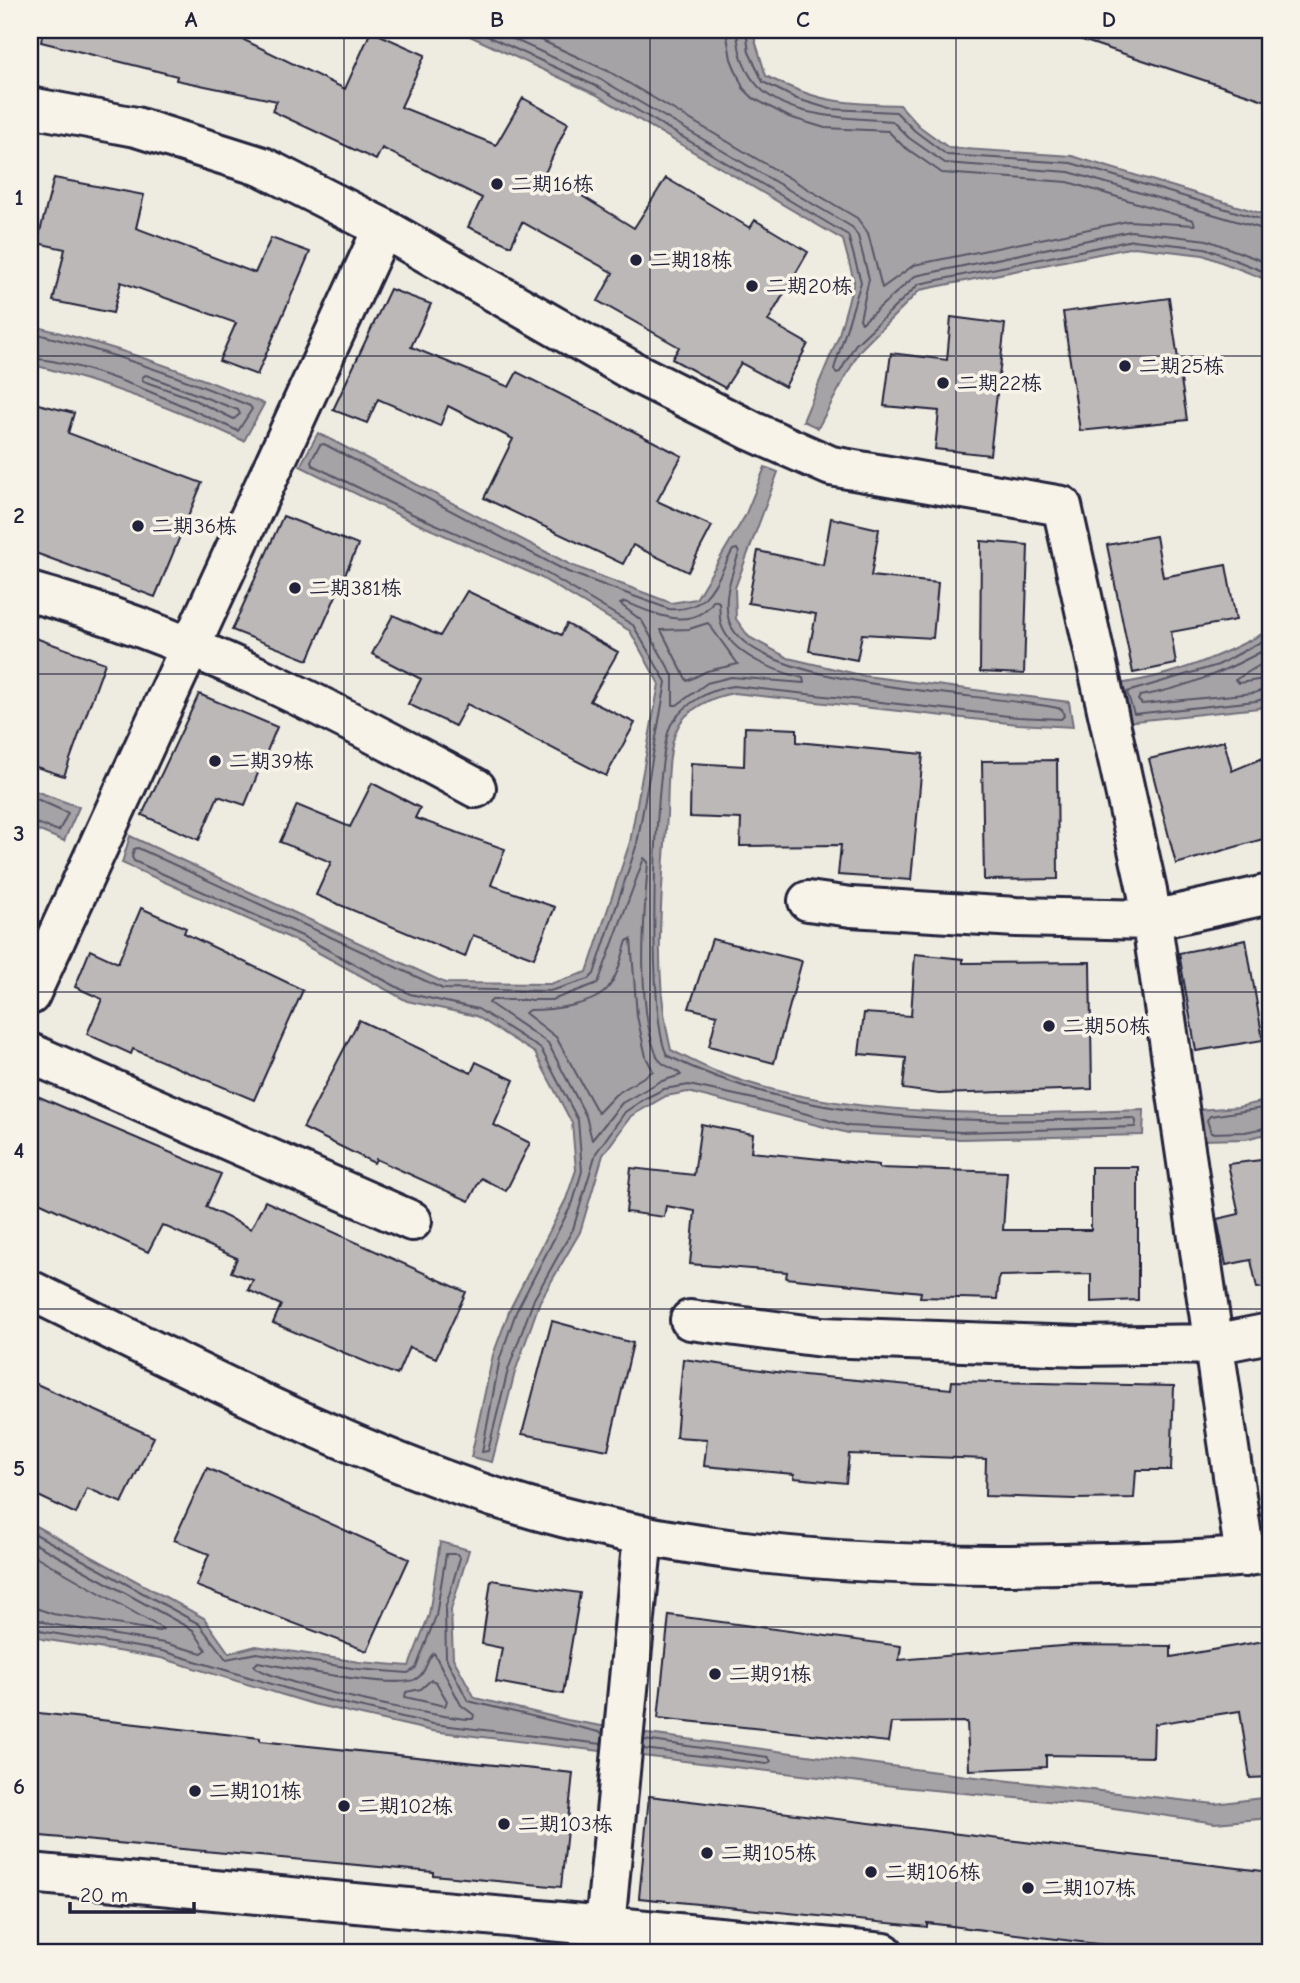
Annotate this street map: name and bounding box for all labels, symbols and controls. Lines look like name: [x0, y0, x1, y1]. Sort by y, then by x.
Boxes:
text: A: [185, 6, 198, 33]
text: B: [490, 6, 504, 33]
text: C: [796, 6, 810, 33]
text: D: [1102, 6, 1116, 33]
place label: 二期16栋: [511, 172, 594, 196]
marker: 二期16栋: [489, 176, 505, 192]
text: 1: [14, 184, 24, 211]
place label: 二期18栋: [650, 248, 732, 272]
marker: 二期18栋: [628, 252, 644, 268]
place label: 二期20栋: [766, 274, 853, 298]
marker: 二期20栋: [744, 278, 760, 294]
place label: 二期25栋: [1139, 354, 1224, 378]
marker: 二期25栋: [1117, 358, 1133, 374]
place label: 二期22栋: [957, 371, 1042, 395]
marker: 二期22栋: [935, 375, 951, 391]
text: 2: [13, 502, 25, 529]
place label: 二期36栋: [152, 514, 237, 538]
marker: 二期36栋: [130, 518, 146, 534]
place label: 二期381栋: [309, 576, 402, 600]
marker: 二期381栋: [287, 580, 303, 596]
place label: 二期39栋: [229, 749, 314, 773]
marker: 二期39栋: [207, 753, 223, 769]
text: 3: [13, 820, 25, 847]
place label: 二期50栋: [1063, 1014, 1150, 1038]
marker: 二期50栋: [1041, 1018, 1057, 1034]
text: 4: [14, 1137, 25, 1164]
text: 5: [13, 1455, 25, 1482]
place label: 二期91栋: [729, 1662, 811, 1686]
marker: 二期91栋: [707, 1666, 723, 1682]
text: 6: [13, 1773, 25, 1800]
place label: 二期101栋: [209, 1779, 301, 1803]
marker: 二期101栋: [187, 1783, 203, 1799]
place label: 二期102栋: [358, 1794, 453, 1818]
marker: 二期102栋: [336, 1798, 352, 1814]
place label: 二期103栋: [518, 1812, 613, 1836]
marker: 二期103栋: [496, 1816, 512, 1832]
place label: 二期105栋: [721, 1841, 817, 1865]
marker: 二期105栋: [699, 1845, 715, 1861]
place label: 二期106栋: [885, 1860, 981, 1884]
marker: 二期106栋: [863, 1864, 879, 1880]
scale bar: [70, 1871, 194, 1915]
place label: 二期107栋: [1042, 1876, 1136, 1900]
marker: 二期107栋: [1020, 1880, 1036, 1896]
text: 20 m: [80, 1883, 128, 1907]

